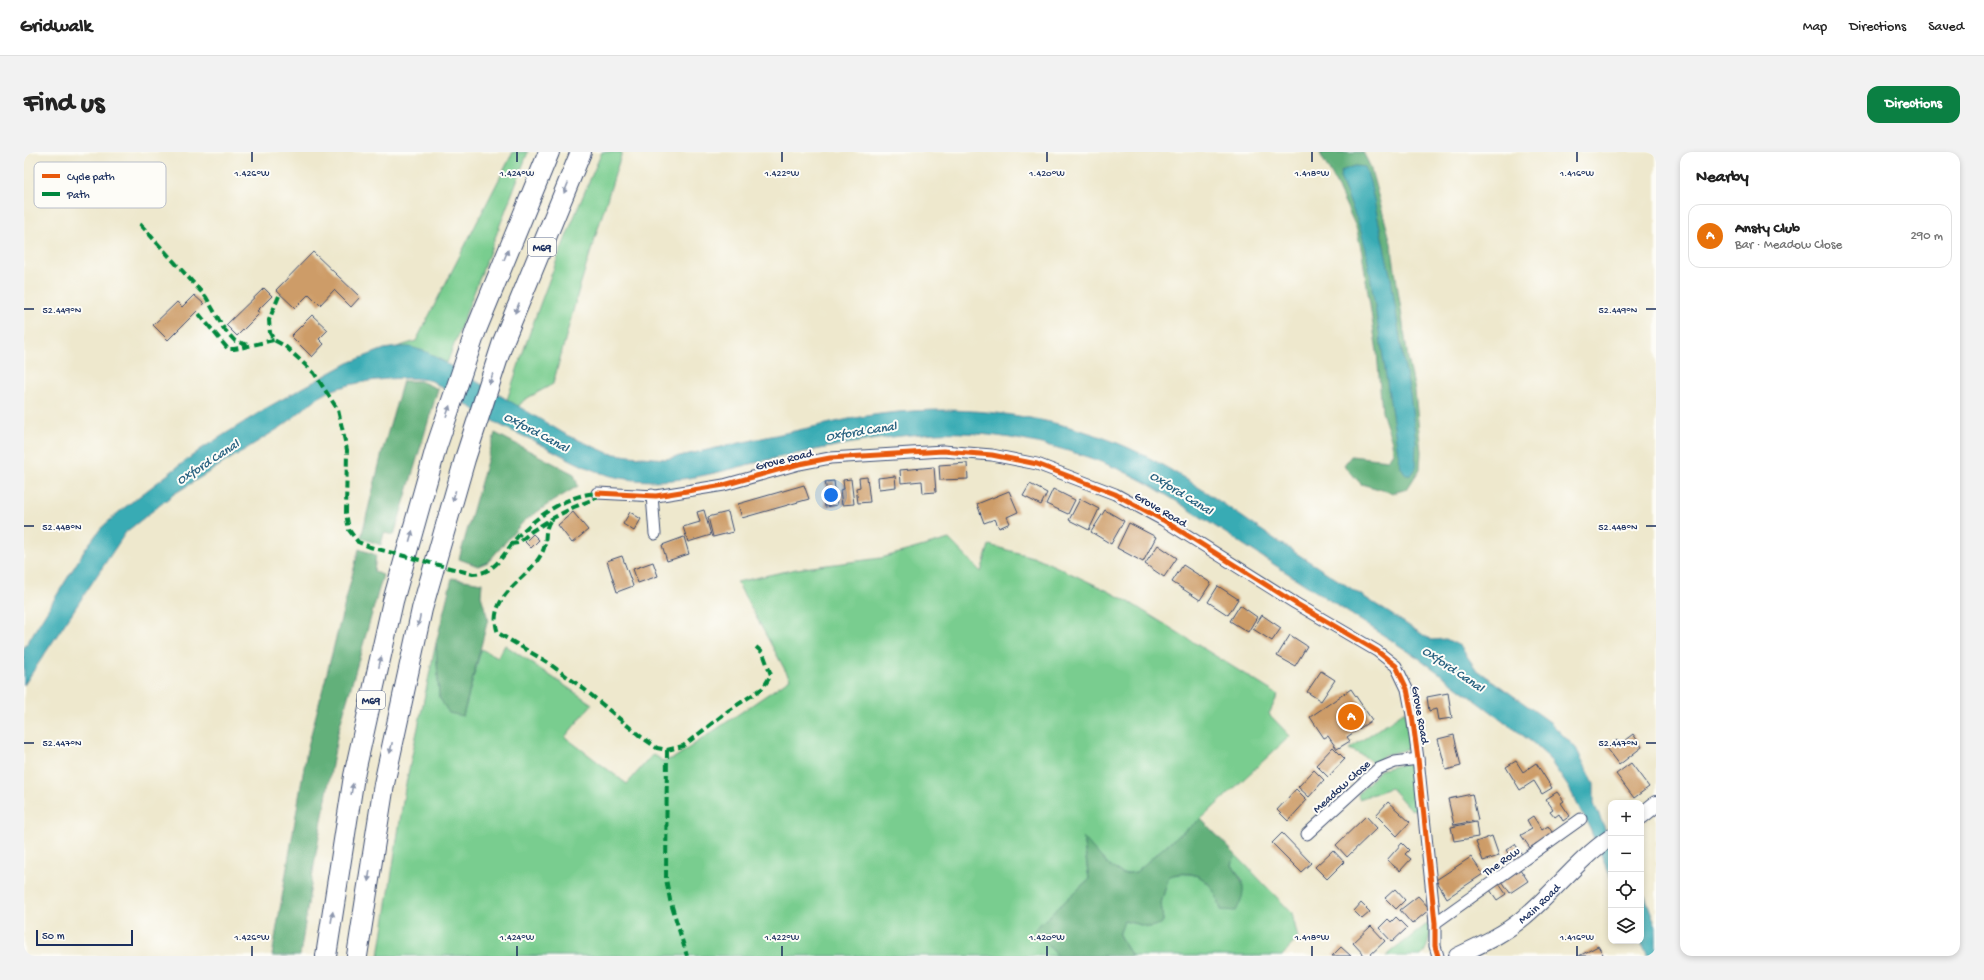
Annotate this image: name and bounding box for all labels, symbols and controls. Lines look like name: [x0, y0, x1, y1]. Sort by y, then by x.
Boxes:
text: Gridwalk: [20, 16, 92, 39]
text: Map: [1803, 19, 1827, 36]
text: Directions: [1849, 19, 1906, 36]
text: Saved: [1928, 19, 1964, 36]
button: Directions: [1867, 86, 1960, 123]
text: Find us: [24, 88, 104, 121]
legend: [34, 162, 166, 208]
text: 1.426°W: [234, 168, 270, 180]
text: 1.424°W: [499, 168, 535, 180]
text: 1.422°W: [764, 168, 800, 180]
text: 1.420°W: [1028, 168, 1065, 180]
text: 1.418°W: [1294, 168, 1330, 180]
text: 1.416°W: [1559, 168, 1595, 180]
text: Nearby: [1696, 168, 1749, 188]
text: Cycle path: [67, 172, 115, 184]
one-way arrow: [563, 183, 569, 195]
text: Path: [66, 190, 90, 202]
text: Ansty Club: [1735, 220, 1800, 238]
text: A: [1706, 229, 1714, 244]
text: 290 m: [1910, 229, 1943, 244]
road number: M69: [528, 238, 556, 256]
text: Bar · Meadow Close: [1735, 238, 1842, 253]
one-way arrow: [504, 249, 510, 261]
one-way arrow: [514, 303, 520, 314]
text: 52.449°N: [43, 305, 82, 317]
text: 52.449°N: [1599, 305, 1638, 317]
one-way arrow: [488, 374, 494, 386]
one-way arrow: [446, 405, 452, 417]
water label: Oxford Canal: [501, 410, 572, 457]
water label: Oxford Canal: [825, 419, 899, 445]
water label: Oxford Canal: [174, 437, 243, 489]
street label: Grove Road: [754, 447, 816, 475]
water label: Oxford Canal: [1147, 469, 1216, 520]
your location: [821, 485, 841, 505]
one-way arrow: [451, 490, 457, 502]
street label: Grove Road: [1131, 490, 1190, 532]
text: 52.448°N: [42, 522, 82, 534]
text: 52.448°N: [1598, 522, 1638, 534]
one-way arrow: [408, 530, 414, 542]
one-way arrow: [416, 615, 422, 627]
water label: Oxford Canal: [1419, 644, 1487, 697]
one-way arrow: [377, 656, 383, 668]
street label: Grove Road: [1407, 685, 1431, 746]
road number: M69: [357, 691, 385, 709]
pin: A: [1338, 702, 1364, 732]
text: 52.447°N: [43, 738, 82, 750]
text: 52.447°N: [1599, 738, 1638, 750]
one-way arrow: [388, 742, 394, 754]
street label: Meadow Close: [1311, 757, 1375, 817]
one-way arrow: [349, 783, 355, 795]
map controls: [1608, 800, 1644, 944]
button: +: [1608, 800, 1644, 836]
button: −: [1608, 836, 1644, 872]
street label: The Row: [1480, 844, 1524, 881]
one-way arrow: [366, 870, 372, 882]
button: locate: [1608, 872, 1644, 908]
street label: Main Road: [1516, 881, 1565, 928]
button: layers: [1608, 908, 1644, 944]
one-way arrow: [329, 911, 335, 924]
scale bar: [36, 928, 133, 947]
text: 50 m: [42, 931, 64, 943]
text: 1.426°W: [234, 932, 270, 944]
text: 1.424°W: [499, 932, 535, 944]
text: 1.422°W: [764, 932, 800, 944]
text: 1.420°W: [1028, 932, 1065, 944]
text: 1.418°W: [1294, 932, 1330, 944]
text: 1.416°W: [1559, 932, 1595, 944]

